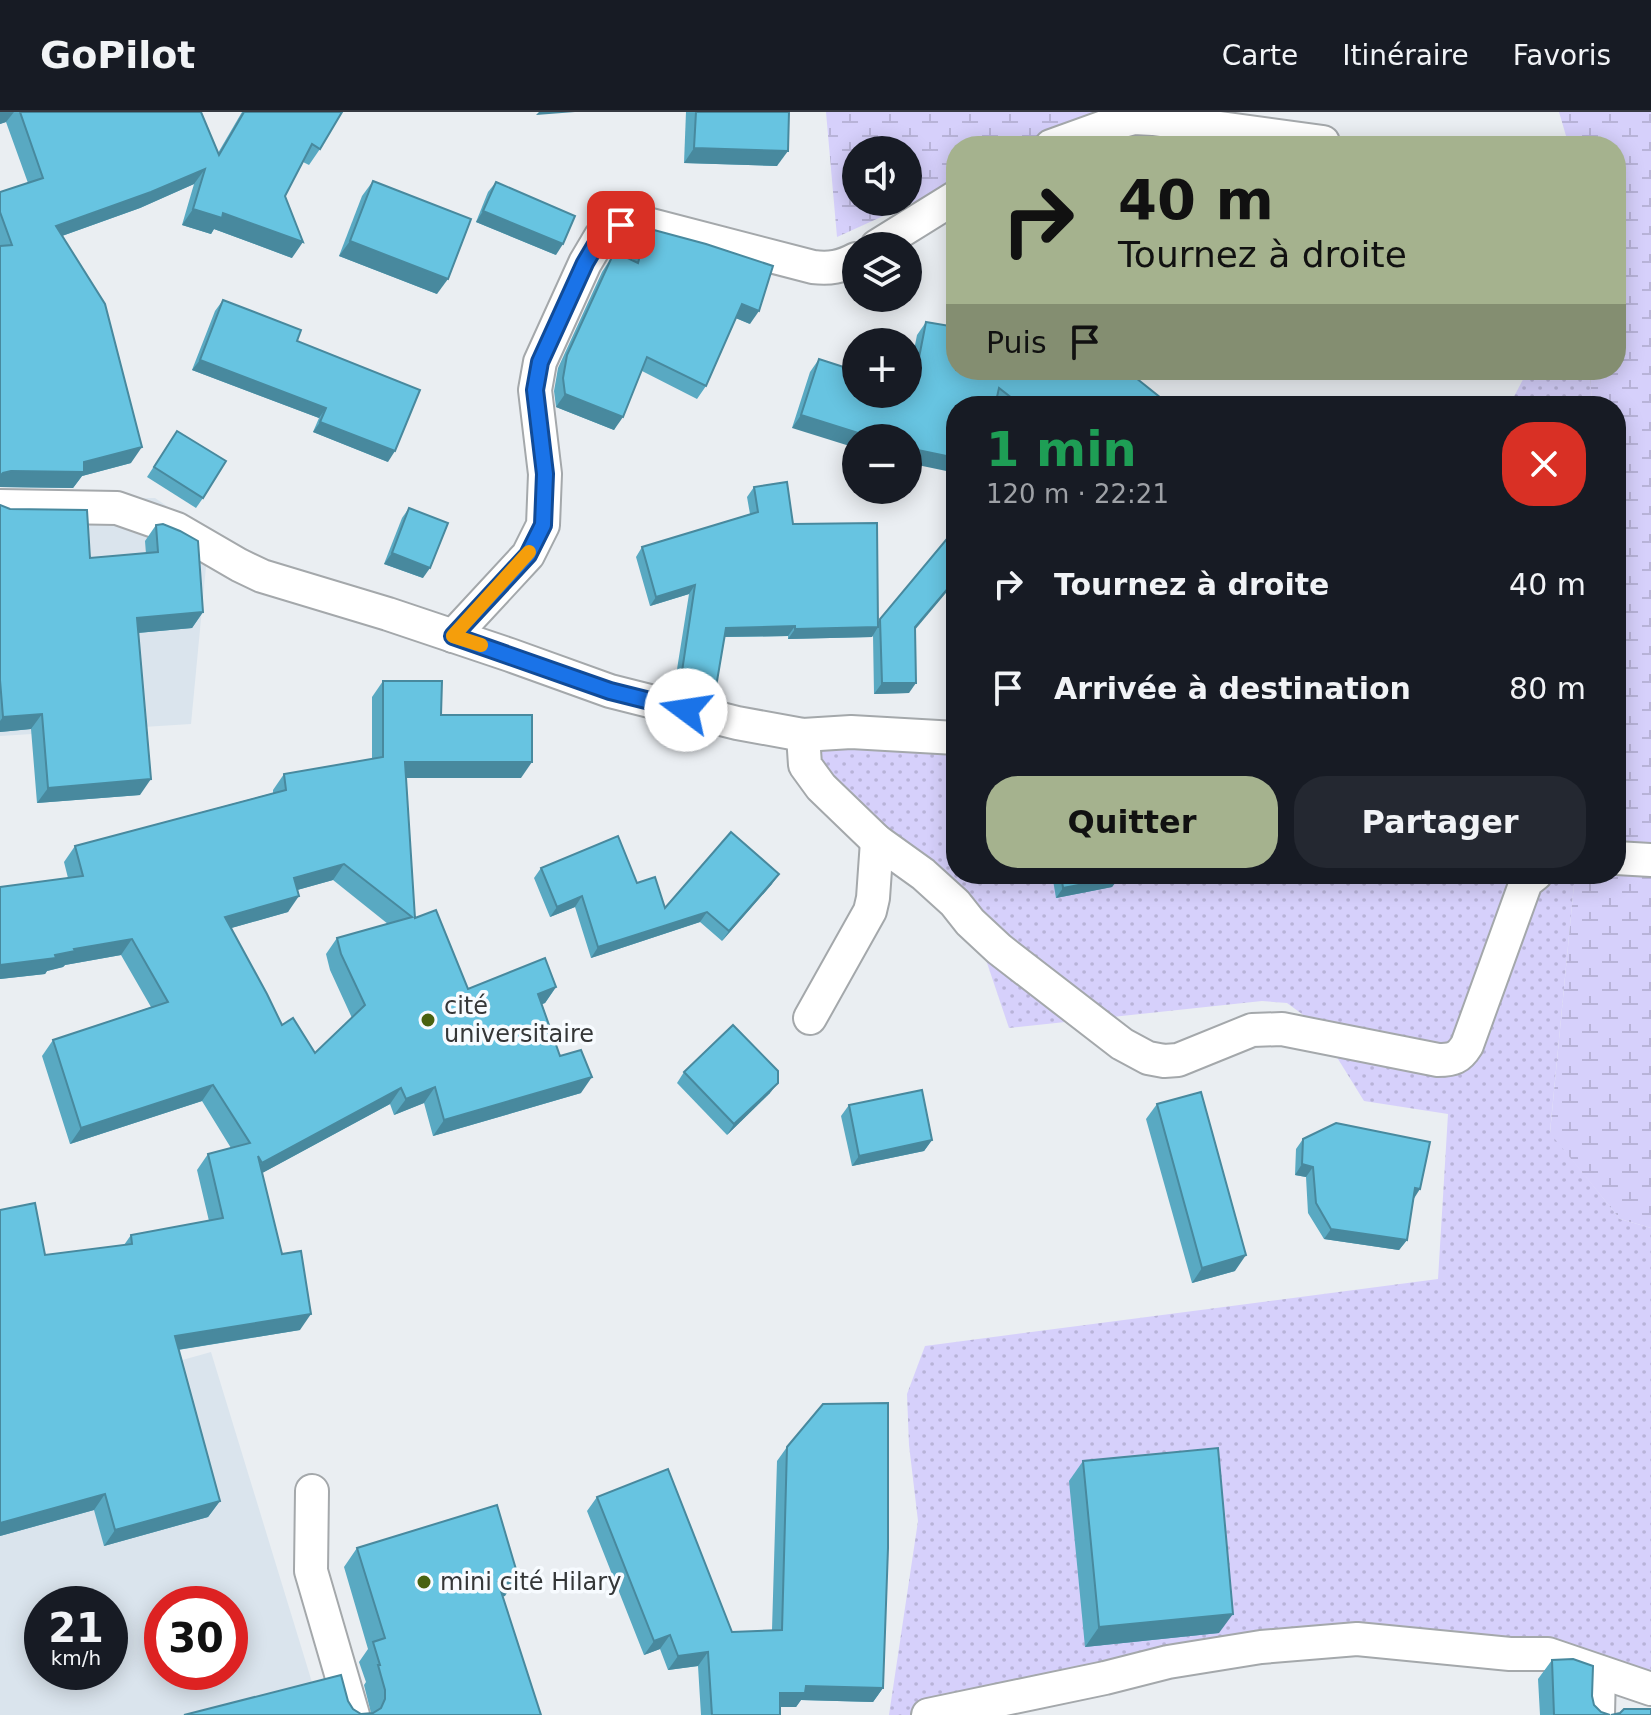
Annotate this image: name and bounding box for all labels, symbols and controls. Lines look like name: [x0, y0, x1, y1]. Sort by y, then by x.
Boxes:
text: GoPilot: [40, 33, 195, 77]
text: Carte: [1222, 39, 1298, 72]
text: Itinéraire: [1342, 39, 1469, 72]
text: Favoris: [1513, 39, 1611, 72]
map controls: [842, 136, 922, 504]
button: sound: [842, 136, 922, 216]
text: 40 m: [1118, 167, 1274, 232]
icon: right: [986, 168, 1090, 272]
pin: [587, 191, 655, 259]
icon: arrive: [599, 203, 643, 247]
button: layers: [842, 232, 922, 312]
text: Tournez à droite: [1118, 234, 1407, 275]
icon: arrive: [1063, 320, 1107, 364]
text: Puis: [986, 325, 1047, 360]
button: +: [842, 328, 922, 408]
text: 1 min: [986, 421, 1137, 477]
button: close: [1502, 422, 1586, 506]
button: −: [842, 424, 922, 504]
text: 120 m · 22:21: [986, 479, 1169, 509]
icon: right: [986, 562, 1030, 606]
text: Tournez à droite: [1054, 567, 1329, 602]
text: 40 m: [1509, 567, 1586, 602]
icon: arrive: [986, 666, 1030, 710]
position arrow: [644, 668, 728, 752]
text: Arrivée à destination: [1054, 671, 1411, 706]
text: 80 m: [1509, 671, 1586, 706]
button: Quitter: [986, 776, 1278, 868]
button: Partager: [1294, 776, 1586, 868]
place label: cité universitaire: [444, 992, 594, 1048]
marker: cité universitaire: [419, 1011, 437, 1029]
place label: mini cité Hilary: [440, 1568, 621, 1596]
marker: mini cité Hilary: [415, 1573, 433, 1591]
speed limit sign: 30: [144, 1586, 248, 1690]
text: 21: [48, 1605, 104, 1651]
text: km/h: [51, 1646, 101, 1670]

